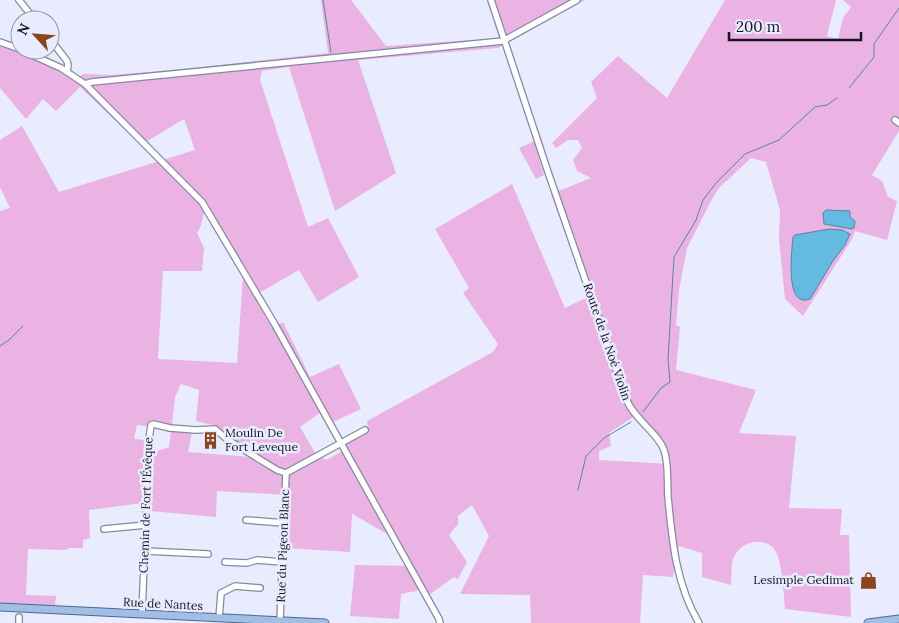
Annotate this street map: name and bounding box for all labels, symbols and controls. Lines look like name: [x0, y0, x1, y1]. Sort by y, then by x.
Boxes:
north arrow: [10, 10, 60, 60]
scale bar: [729, 10, 862, 42]
text: 200 m: [736, 17, 780, 36]
text: N: [13, 20, 34, 38]
street label: Route de la Noé Violin: [580, 281, 635, 402]
place label: Moulin De Fort Leveque: [225, 425, 298, 454]
building icon: Moulin De Fort Leveque: [201, 430, 221, 450]
street label: Chemin de Fort l'Évêque: [136, 436, 155, 573]
street label: Rue du Pigeon Blanc: [273, 489, 292, 603]
shop icon: Lesimple Gedimat: [858, 570, 878, 590]
place label: Lesimple Gedimat: [753, 572, 854, 587]
street label: Rue de Nantes: [123, 594, 204, 613]

